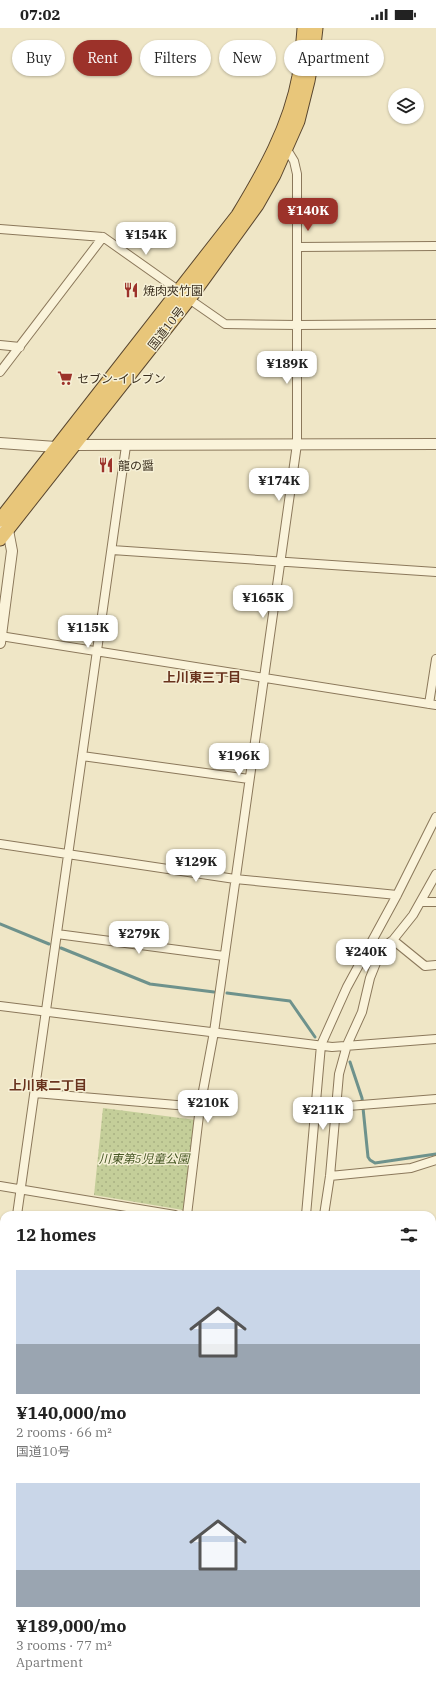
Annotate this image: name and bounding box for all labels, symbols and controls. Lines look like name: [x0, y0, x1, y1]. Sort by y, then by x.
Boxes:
text: 07:02: [20, 5, 61, 24]
chip: Buy: [12, 40, 65, 76]
chip: Rent: [73, 40, 132, 76]
chip: Filters: [140, 40, 211, 76]
chip: New: [219, 40, 276, 76]
chip: Apartment: [284, 40, 384, 76]
map controls: [388, 88, 424, 124]
button: layers: [388, 88, 424, 124]
pin: ¥140K: [280, 198, 336, 232]
text: ¥140K: [287, 202, 329, 219]
pin: ¥154K: [118, 222, 174, 256]
text: ¥154K: [125, 226, 167, 243]
restaurant icon: 焼肉夾竹園: [122, 281, 140, 299]
place label: 焼肉夾竹園: [143, 283, 203, 298]
street label: 国道10号: [145, 304, 187, 352]
pin: ¥189K: [259, 351, 315, 385]
text: ¥189K: [266, 355, 308, 372]
supermarket icon: セブン-イレブン: [56, 369, 74, 387]
place label: セブン-イレブン: [77, 371, 166, 386]
restaurant icon: 龍の醤: [97, 456, 115, 474]
place label: 龍の醤: [118, 458, 154, 473]
pin: ¥174K: [251, 468, 307, 502]
text: ¥174K: [258, 472, 300, 489]
pin: ¥165K: [235, 585, 291, 619]
text: ¥165K: [242, 589, 284, 606]
pin: ¥115K: [60, 615, 116, 649]
text: ¥115K: [67, 619, 109, 636]
district label: 上川東三丁目: [163, 669, 241, 686]
pin: ¥196K: [211, 743, 267, 777]
text: ¥196K: [218, 747, 260, 764]
pin: ¥129K: [168, 849, 224, 883]
text: ¥129K: [175, 853, 217, 870]
pin: ¥279K: [111, 921, 167, 955]
text: ¥279K: [118, 925, 160, 942]
pin: ¥240K: [338, 939, 394, 973]
text: ¥240K: [345, 943, 387, 960]
district label: 上川東二丁目: [9, 1077, 87, 1094]
pin: ¥210K: [180, 1090, 236, 1124]
text: ¥210K: [187, 1094, 229, 1111]
pin: ¥211K: [295, 1097, 351, 1131]
text: ¥211K: [302, 1101, 344, 1118]
park label: 川東第5児童公園: [99, 1151, 191, 1166]
text: 12 homes: [16, 1224, 96, 1246]
icon: filters: [398, 1224, 420, 1246]
icon: home: [182, 1296, 254, 1368]
text: ¥140,000/mo: [16, 1402, 126, 1424]
text: 2 rooms · 66 m²: [16, 1424, 112, 1441]
text: 国道10号: [16, 1443, 71, 1460]
icon: home: [182, 1509, 254, 1581]
text: ¥189,000/mo: [16, 1615, 126, 1637]
text: 3 rooms · 77 m²: [16, 1637, 112, 1654]
text: Apartment: [16, 1654, 83, 1671]

